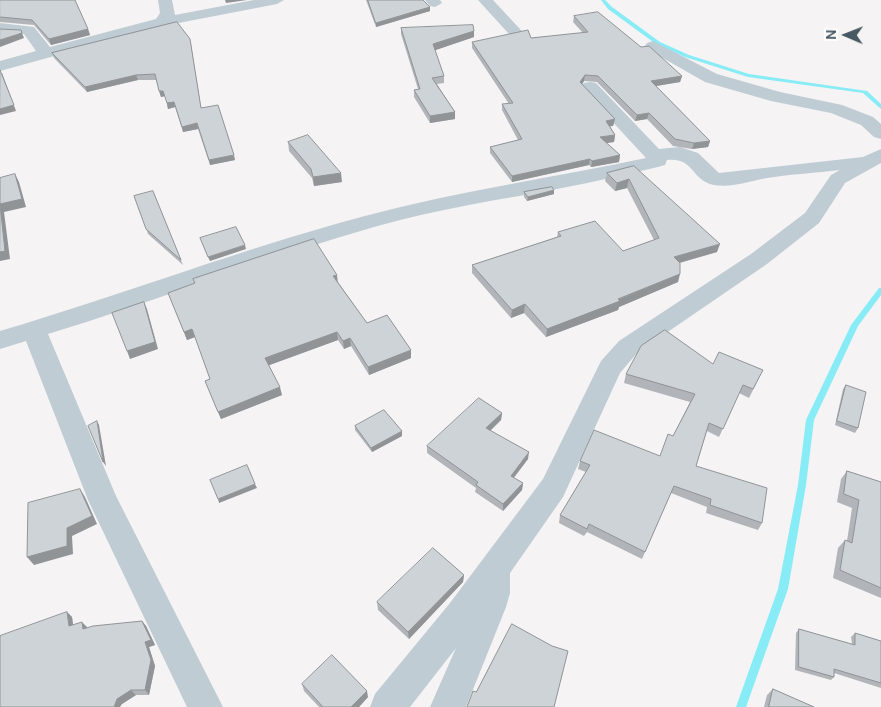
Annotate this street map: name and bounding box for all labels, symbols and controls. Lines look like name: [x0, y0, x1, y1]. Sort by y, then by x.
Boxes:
north arrow: [821, 10, 871, 60]
text: N: [822, 29, 840, 40]

